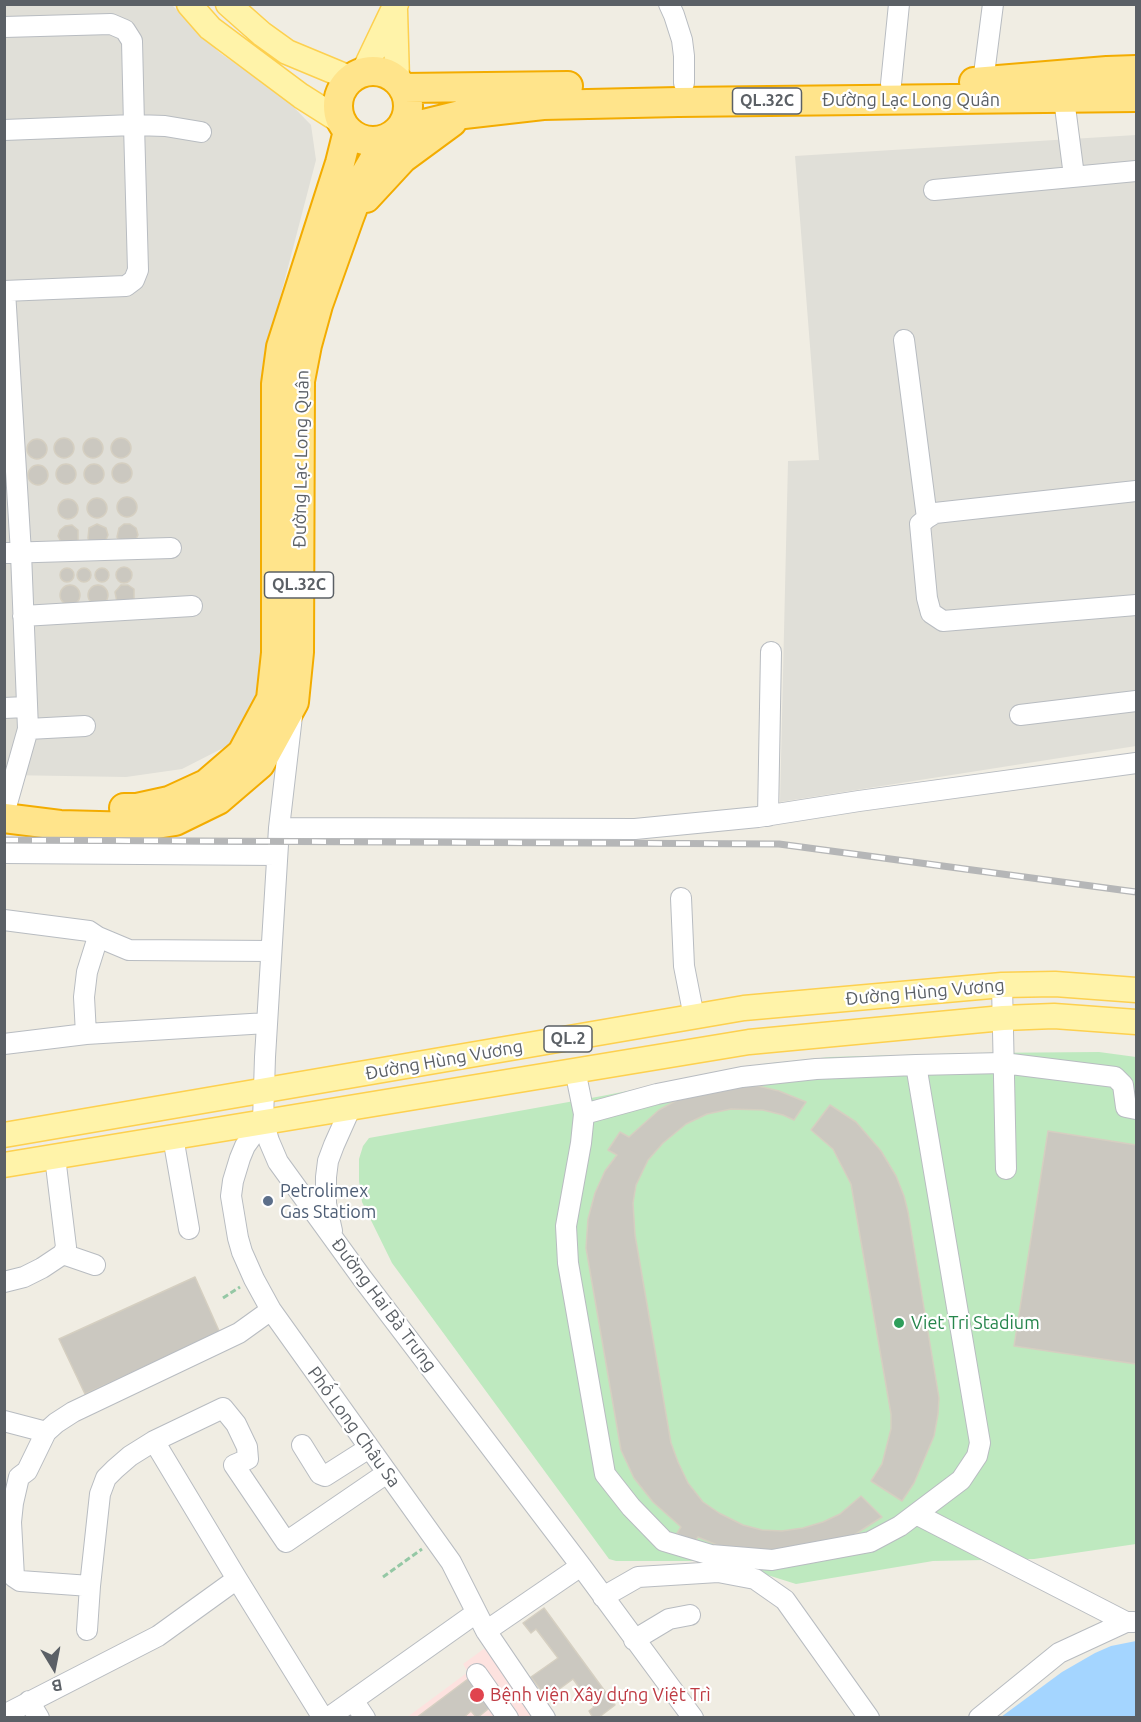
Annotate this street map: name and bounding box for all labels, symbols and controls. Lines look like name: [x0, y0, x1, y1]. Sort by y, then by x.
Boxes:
road number: QL.32C: [732, 88, 801, 114]
street label: Đường Lạc Long Quân: [822, 89, 1000, 111]
street label: Đường Lạc Long Quân: [289, 370, 313, 548]
road number: QL.32C: [264, 572, 334, 598]
street label: Đường Hùng Vương: [845, 974, 1005, 1010]
road number: QL.2: [544, 1026, 592, 1052]
street label: Đường Hùng Vương: [364, 1036, 524, 1084]
place label: Petrolimex Gas Statiom: [280, 1180, 376, 1222]
marker: Petrolimex Gas Statiom: [261, 1194, 275, 1208]
street label: Đường Hai Bà Trưng: [327, 1234, 441, 1376]
place label: Viet Tri Stadium: [911, 1312, 1040, 1334]
marker: Viet Tri Stadium: [892, 1316, 906, 1330]
street label: Phố Long Châu Sa: [303, 1362, 405, 1492]
north arrow: [24, 1638, 84, 1698]
text: B: [50, 1676, 64, 1696]
place label: Bệnh viện Xây dựng Việt Trì: [490, 1684, 711, 1706]
marker: Bệnh viện Xây dựng Việt Trì: [468, 1686, 486, 1704]

